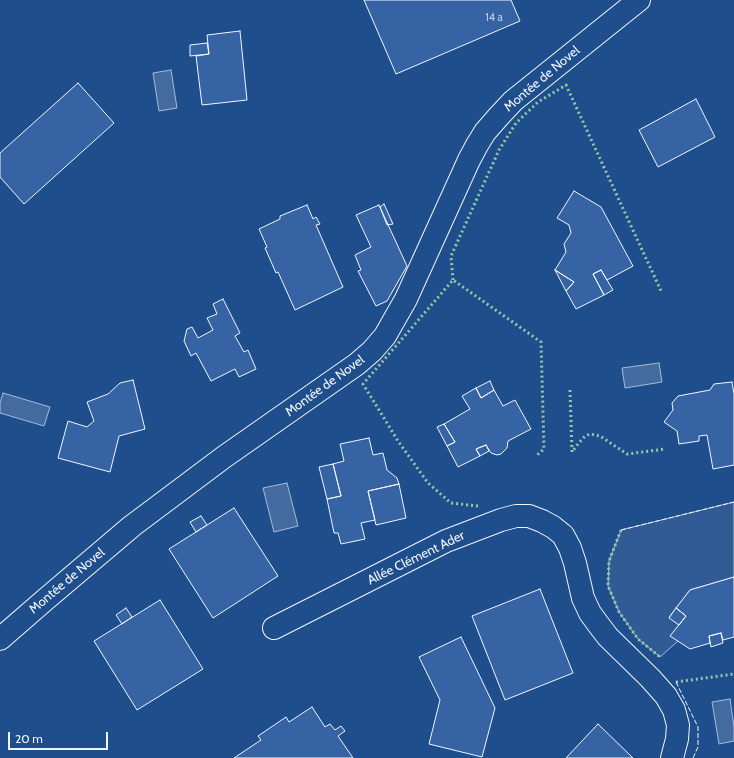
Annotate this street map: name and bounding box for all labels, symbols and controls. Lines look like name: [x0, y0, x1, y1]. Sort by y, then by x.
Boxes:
house number: 14 a: [485, 11, 503, 25]
street label: Montée de Novel: [501, 43, 583, 115]
street label: Montée de Novel: [282, 352, 368, 420]
street label: Allée Clément Ader: [365, 528, 467, 588]
street label: Montée de Novel: [26, 545, 108, 617]
scale bar: [10, 724, 110, 750]
text: 20 m: [15, 731, 43, 746]

